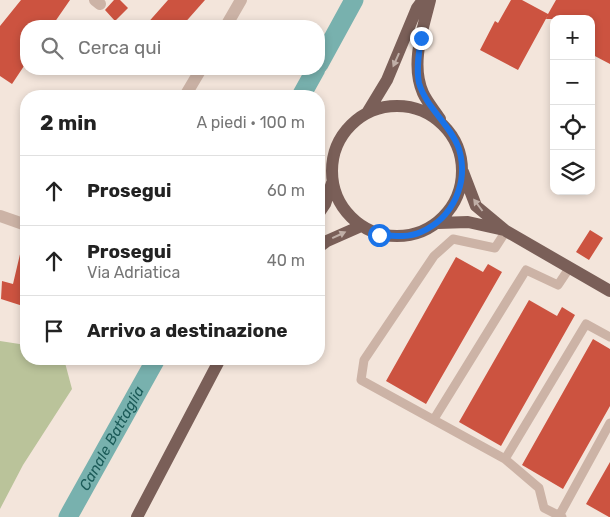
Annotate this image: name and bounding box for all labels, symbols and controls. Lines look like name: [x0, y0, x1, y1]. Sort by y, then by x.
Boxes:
map controls: [550, 15, 595, 195]
button: +: [550, 15, 595, 60]
search box: [20, 20, 325, 75]
route end: [410, 27, 433, 50]
icon: search: [38, 34, 66, 62]
text: Cerca qui: [78, 36, 161, 59]
one-way arrow: [391, 53, 399, 67]
button: −: [550, 60, 595, 105]
button: locate: [550, 105, 595, 150]
text: 2 min: [40, 110, 97, 135]
text: A piedi · 100 m: [197, 113, 305, 132]
button: layers: [550, 150, 595, 195]
icon: ahead: [40, 177, 68, 205]
text: Prosegui: [87, 179, 171, 202]
text: 60 m: [267, 181, 305, 200]
one-way arrow: [473, 199, 484, 212]
route start: [368, 224, 391, 247]
one-way arrow: [332, 231, 346, 239]
text: Prosegui: [87, 240, 171, 263]
icon: ahead: [40, 247, 68, 275]
text: 40 m: [267, 251, 305, 270]
text: Via Adriatica: [87, 263, 180, 282]
icon: arrive: [40, 317, 68, 345]
text: Arrivo a destinazione: [87, 319, 288, 342]
water label: Canale Battaglia: [76, 383, 148, 494]

